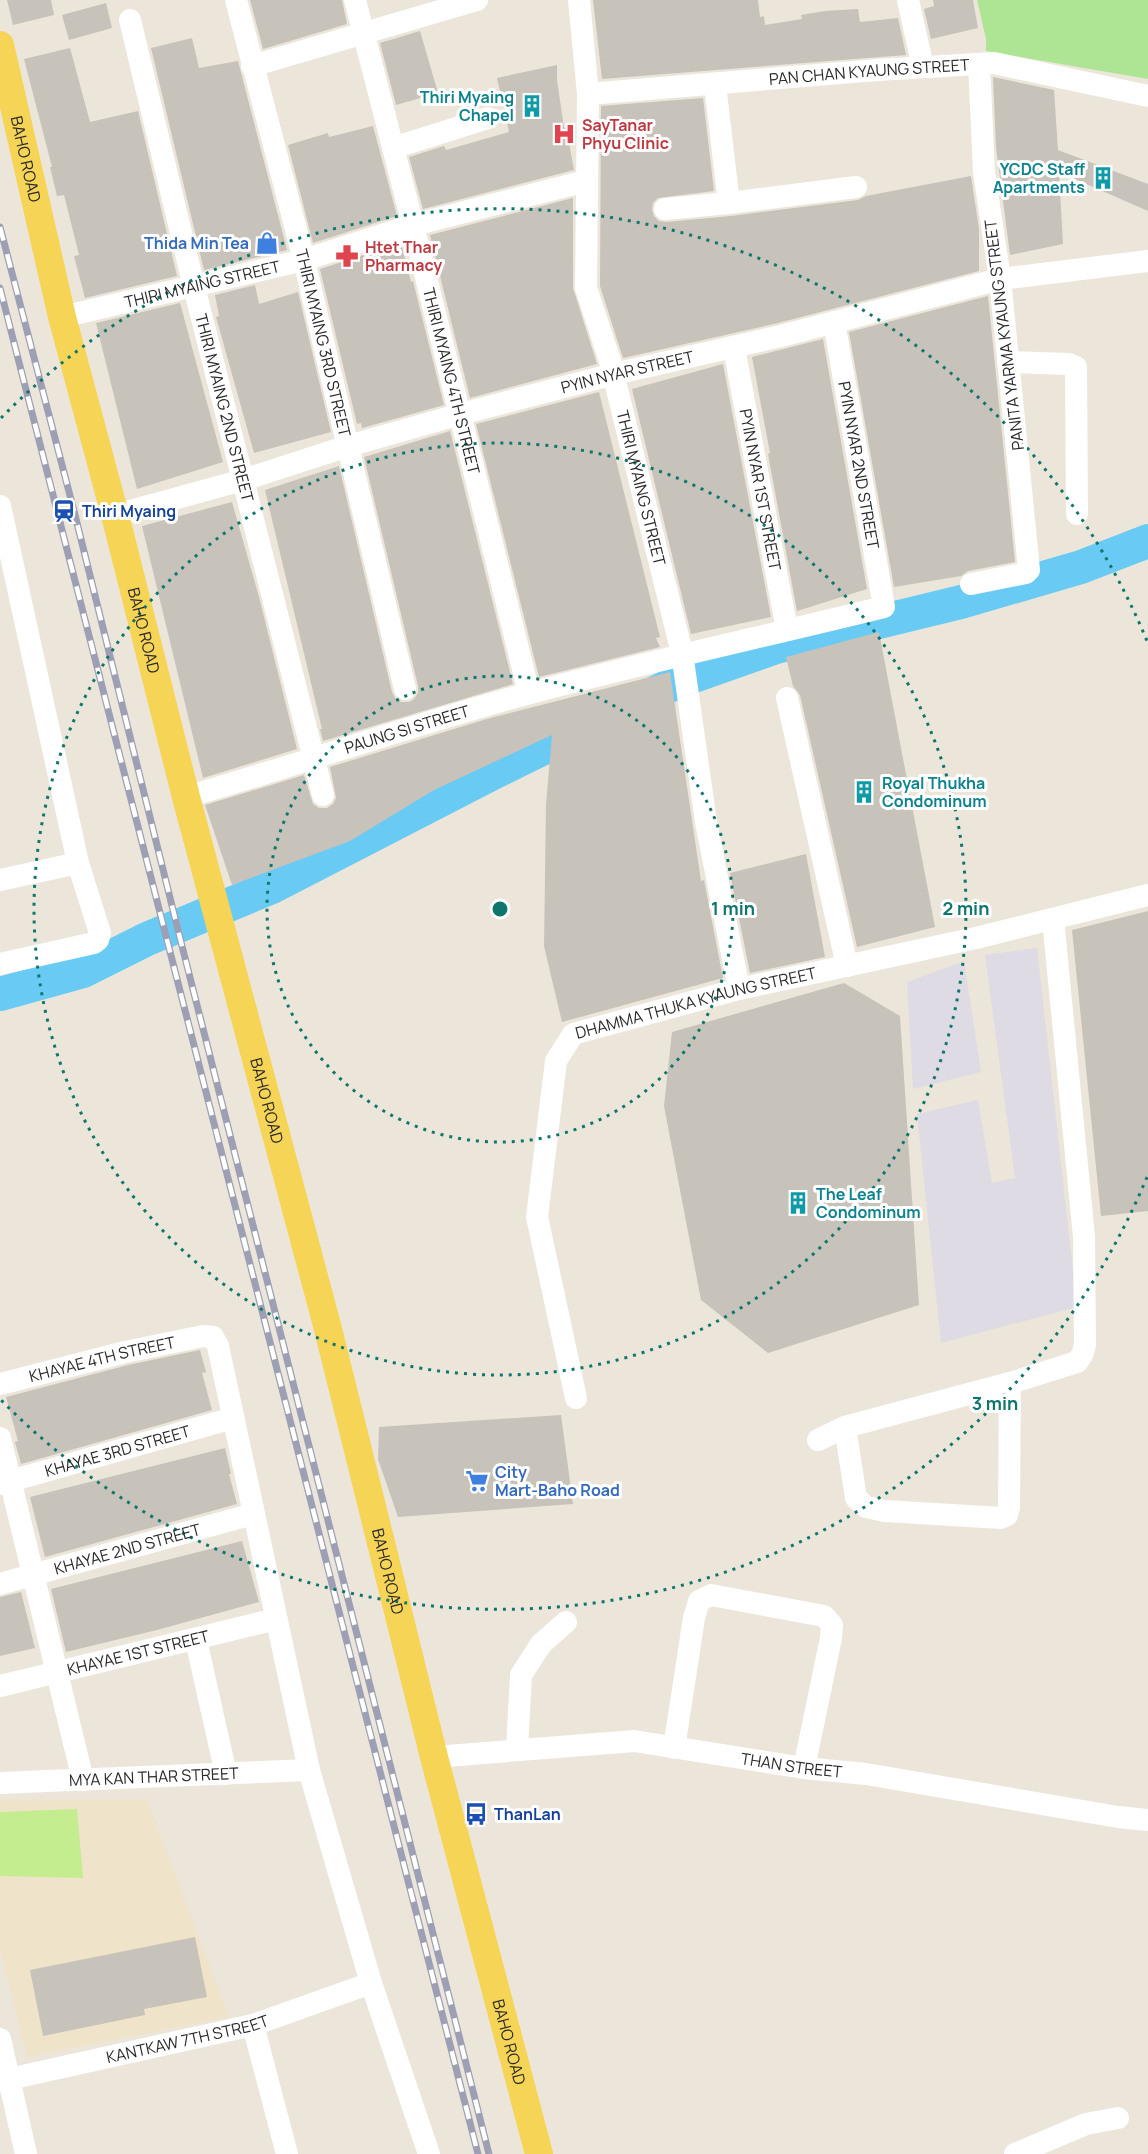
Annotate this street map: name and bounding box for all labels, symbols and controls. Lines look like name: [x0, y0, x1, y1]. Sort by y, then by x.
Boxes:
street label: PAN CHAN KYAUNG STREET: [768, 53, 970, 90]
place label: Thiri Myaing Chapel: [420, 86, 514, 126]
building icon: Thiri Myaing Chapel: [519, 93, 545, 119]
street label: BAHO ROAD: [6, 114, 47, 205]
place label: SayTanar Phyu Clinic: [582, 114, 669, 154]
hospital icon: SayTanar Phyu Clinic: [551, 121, 577, 147]
place label: YCDC Staff Apartments: [993, 158, 1086, 198]
building icon: YCDC Staff Apartments: [1090, 165, 1116, 191]
street label: PANITA YARMA KYAUNG STREET: [979, 218, 1029, 452]
shop icon: Thida Min Tea: [254, 230, 280, 256]
place label: Thida Min Tea: [144, 232, 249, 254]
place label: Htet Thar Pharmacy: [365, 236, 442, 276]
pharmacy icon: Htet Thar Pharmacy: [334, 243, 360, 269]
street label: THIRI MYAING 3RD STREET: [291, 247, 356, 439]
street label: THIRI MYAING STREET: [122, 255, 283, 313]
street label: THIRI MYAING 4TH STREET: [418, 285, 485, 477]
street label: THIRI MYAING 2ND STREET: [190, 311, 259, 504]
street label: PYIN NYAR STREET: [558, 345, 696, 398]
street label: PYIN NYAR 2ND STREET: [833, 380, 885, 551]
street label: PYIN NYAR 1ST STREET: [735, 407, 787, 573]
street label: THIRI MYAING STREET: [612, 408, 671, 568]
station icon: Thiri Myaing: [51, 498, 77, 524]
place label: Thiri Myaing: [82, 500, 176, 522]
street label: BAHO ROAD: [123, 585, 166, 676]
street label: PAUNG SI STREET: [342, 700, 472, 759]
place label: Royal Thukha Condominum: [882, 772, 987, 812]
building icon: Royal Thukha Condominum: [851, 779, 877, 805]
text: 1 min: [711, 896, 755, 920]
text: 2 min: [943, 896, 989, 920]
centre of rings: [490, 899, 510, 919]
street label: DHAMMA THUKA KYAUNG STREET: [573, 962, 819, 1044]
street label: BAHO ROAD: [245, 1055, 289, 1146]
place label: The Leaf Condominum: [816, 1183, 921, 1223]
building icon: The Leaf Condominum: [785, 1190, 811, 1216]
street label: KHAYAE 4TH STREET: [27, 1331, 177, 1387]
text: 3 min: [972, 1391, 1018, 1415]
street label: KHAYAE 3RD STREET: [42, 1420, 193, 1482]
place label: City Mart-Baho Road: [495, 1461, 620, 1501]
supermarket icon: City Mart-Baho Road: [464, 1468, 490, 1494]
street label: KHAYAE 2ND STREET: [51, 1518, 203, 1580]
street label: BAHO ROAD: [367, 1526, 409, 1617]
street label: KHAYAE 1ST STREET: [65, 1625, 212, 1680]
street label: THAN STREET: [739, 1747, 844, 1783]
street label: MYA KAN THAR STREET: [69, 1762, 240, 1791]
bus stop icon: ThanLan: [463, 1801, 489, 1827]
place label: ThanLan: [494, 1803, 561, 1825]
street label: BAHO ROAD: [487, 1997, 531, 2087]
street label: KANTKAW 7TH STREET: [104, 2009, 272, 2068]

